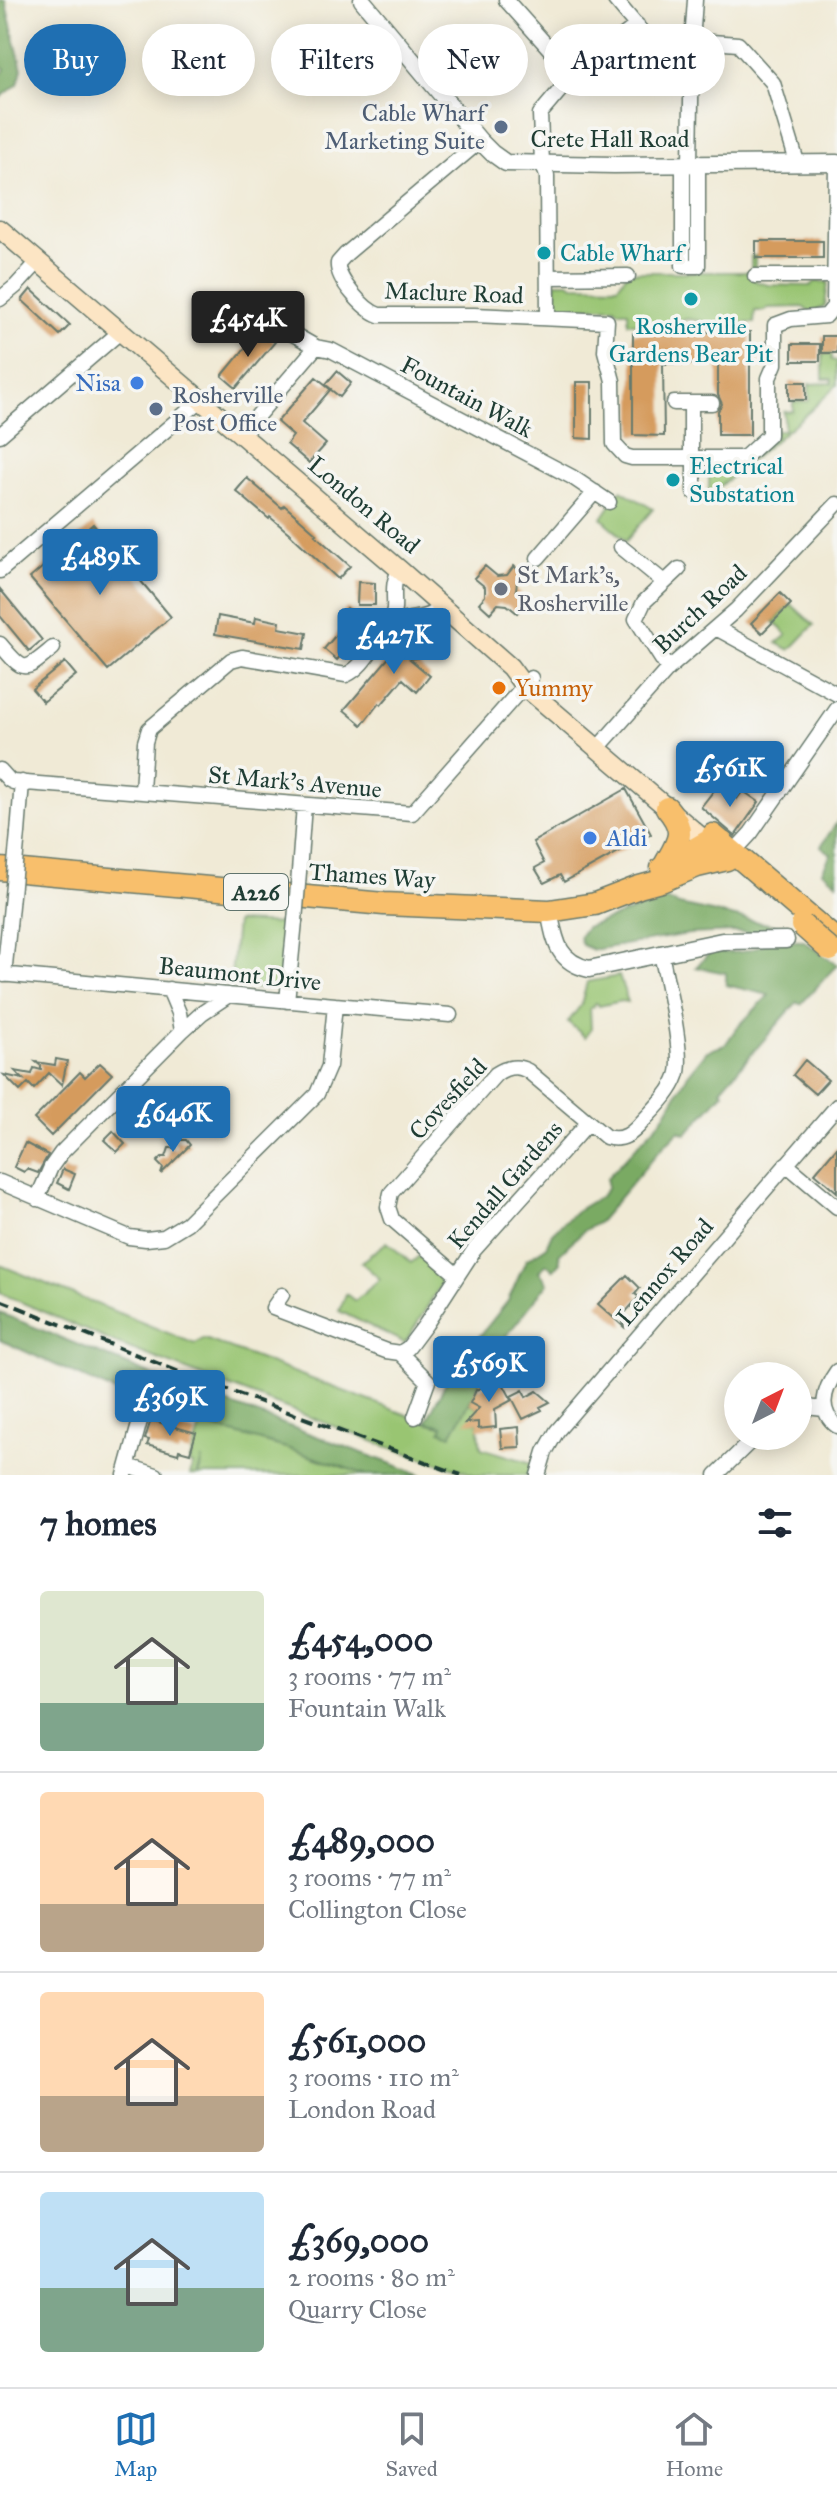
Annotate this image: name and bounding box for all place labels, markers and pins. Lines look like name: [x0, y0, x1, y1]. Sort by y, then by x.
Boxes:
place label: Cable Wharf Marketing Suite: [324, 98, 489, 156]
marker: Cable Wharf Marketing Suite: [492, 118, 510, 136]
place label: Cable Wharf: [560, 238, 687, 268]
marker: Cable Wharf: [535, 244, 553, 262]
marker: Rosherville Gardens Bear Pit: [682, 290, 700, 308]
pin: £454K: [192, 291, 304, 359]
place label: Rosherville Gardens Bear Pit: [609, 311, 774, 369]
place label: Nisa: [75, 368, 122, 398]
marker: Nisa: [128, 374, 146, 392]
place label: Rosherville Post Office: [172, 380, 283, 438]
marker: Rosherville Post Office: [147, 400, 165, 418]
place label: Electrical Substation: [689, 451, 795, 509]
marker: Electrical Substation: [664, 471, 682, 489]
pin: £489K: [44, 529, 156, 597]
place label: St Mark's, Rosherville: [517, 560, 628, 618]
marker: St Mark's, Rosherville: [492, 580, 510, 598]
pin: £427K: [338, 608, 450, 676]
place label: Yummy: [515, 673, 593, 703]
marker: Yummy: [490, 679, 508, 697]
pin: £561K: [674, 741, 786, 809]
place label: Aldi: [605, 823, 648, 853]
marker: Aldi: [581, 829, 599, 847]
pin: £646K: [117, 1086, 229, 1154]
pin: £569K: [433, 1336, 545, 1404]
pin: £369K: [114, 1370, 226, 1438]

